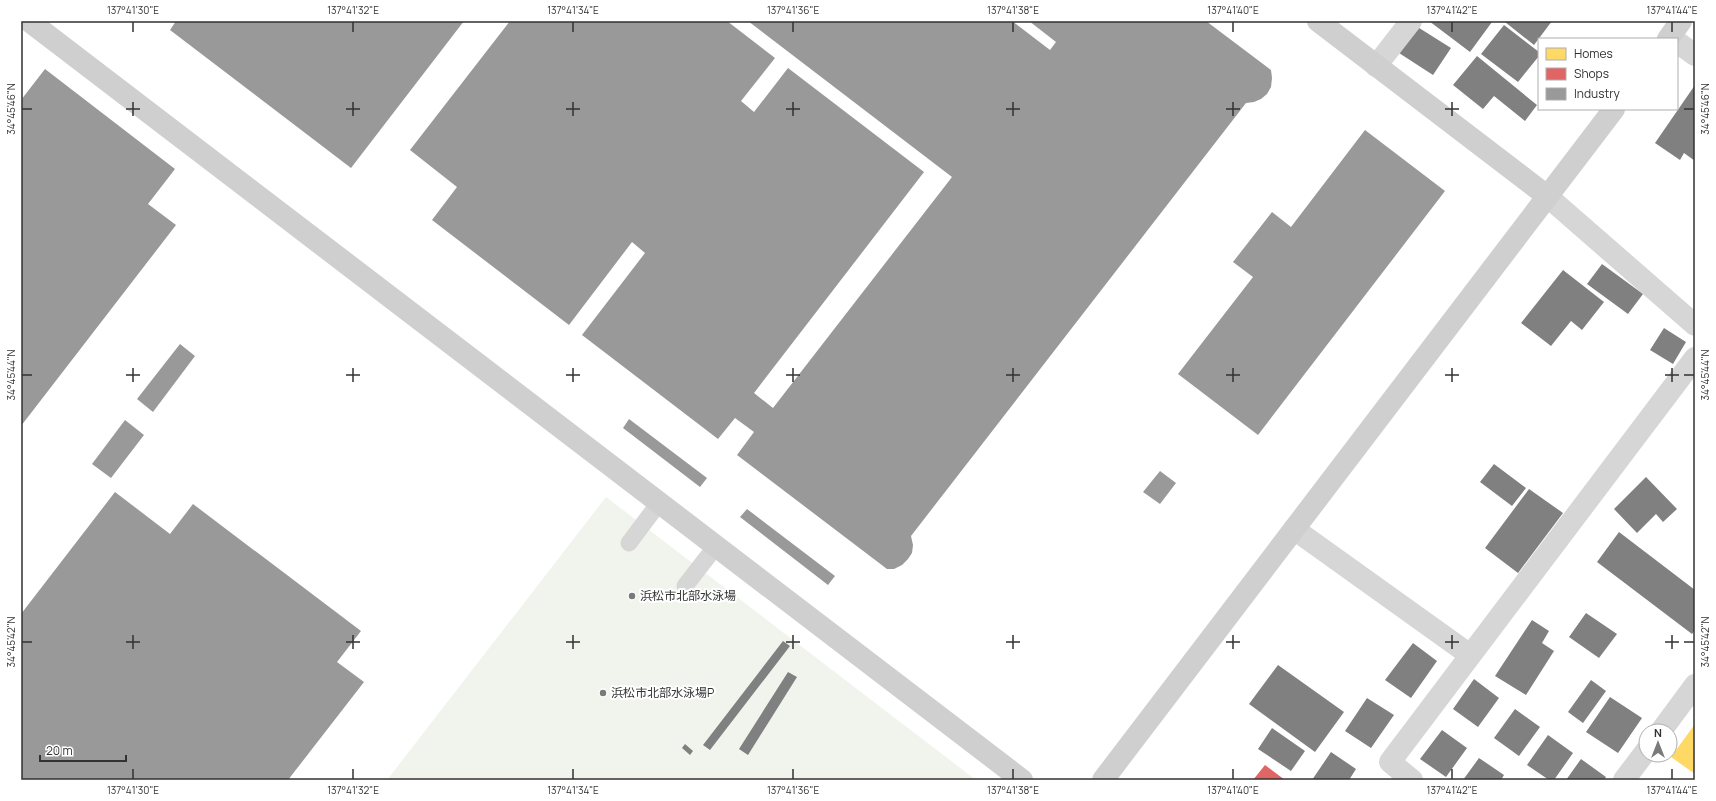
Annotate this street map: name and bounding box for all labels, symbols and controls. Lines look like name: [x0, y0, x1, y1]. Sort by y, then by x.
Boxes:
text: 137°41'30"E: [107, 3, 159, 17]
text: 137°41'32"E: [327, 3, 379, 17]
text: 137°41'34"E: [547, 3, 599, 17]
text: 137°41'36"E: [767, 3, 819, 17]
text: 137°41'38"E: [987, 3, 1039, 17]
text: 137°41'40"E: [1207, 3, 1259, 17]
text: 137°41'42"E: [1427, 3, 1478, 17]
text: 137°41'44"E: [1647, 3, 1698, 17]
legend: [1538, 38, 1678, 110]
text: Homes: [1574, 45, 1613, 62]
text: Shops: [1574, 65, 1609, 82]
text: 34°45'46"N: [4, 83, 18, 135]
text: 34°45'46"N: [1698, 83, 1712, 135]
text: Industry: [1574, 85, 1620, 102]
text: 34°45'44"N: [4, 349, 18, 400]
text: 34°45'44"N: [1698, 349, 1712, 400]
place label: 浜松市北部水泳場: [640, 587, 736, 604]
marker: 浜松市北部水泳場: [627, 591, 637, 601]
text: 34°45'42"N: [4, 616, 18, 667]
text: 34°45'42"N: [1698, 616, 1712, 667]
place label: 浜松市北部水泳場P: [611, 684, 714, 701]
marker: 浜松市北部水泳場P: [598, 688, 608, 698]
north arrow: [1638, 723, 1678, 763]
text: N: [1654, 725, 1662, 740]
scale bar: [40, 737, 126, 763]
text: 20 m: [46, 742, 73, 759]
text: 137°41'30"E: [107, 783, 159, 797]
text: 137°41'32"E: [327, 783, 379, 797]
text: 137°41'34"E: [547, 783, 599, 797]
text: 137°41'36"E: [767, 783, 819, 797]
text: 137°41'38"E: [987, 783, 1039, 797]
text: 137°41'40"E: [1207, 783, 1259, 797]
text: 137°41'42"E: [1427, 783, 1478, 797]
text: 137°41'44"E: [1647, 783, 1698, 797]

